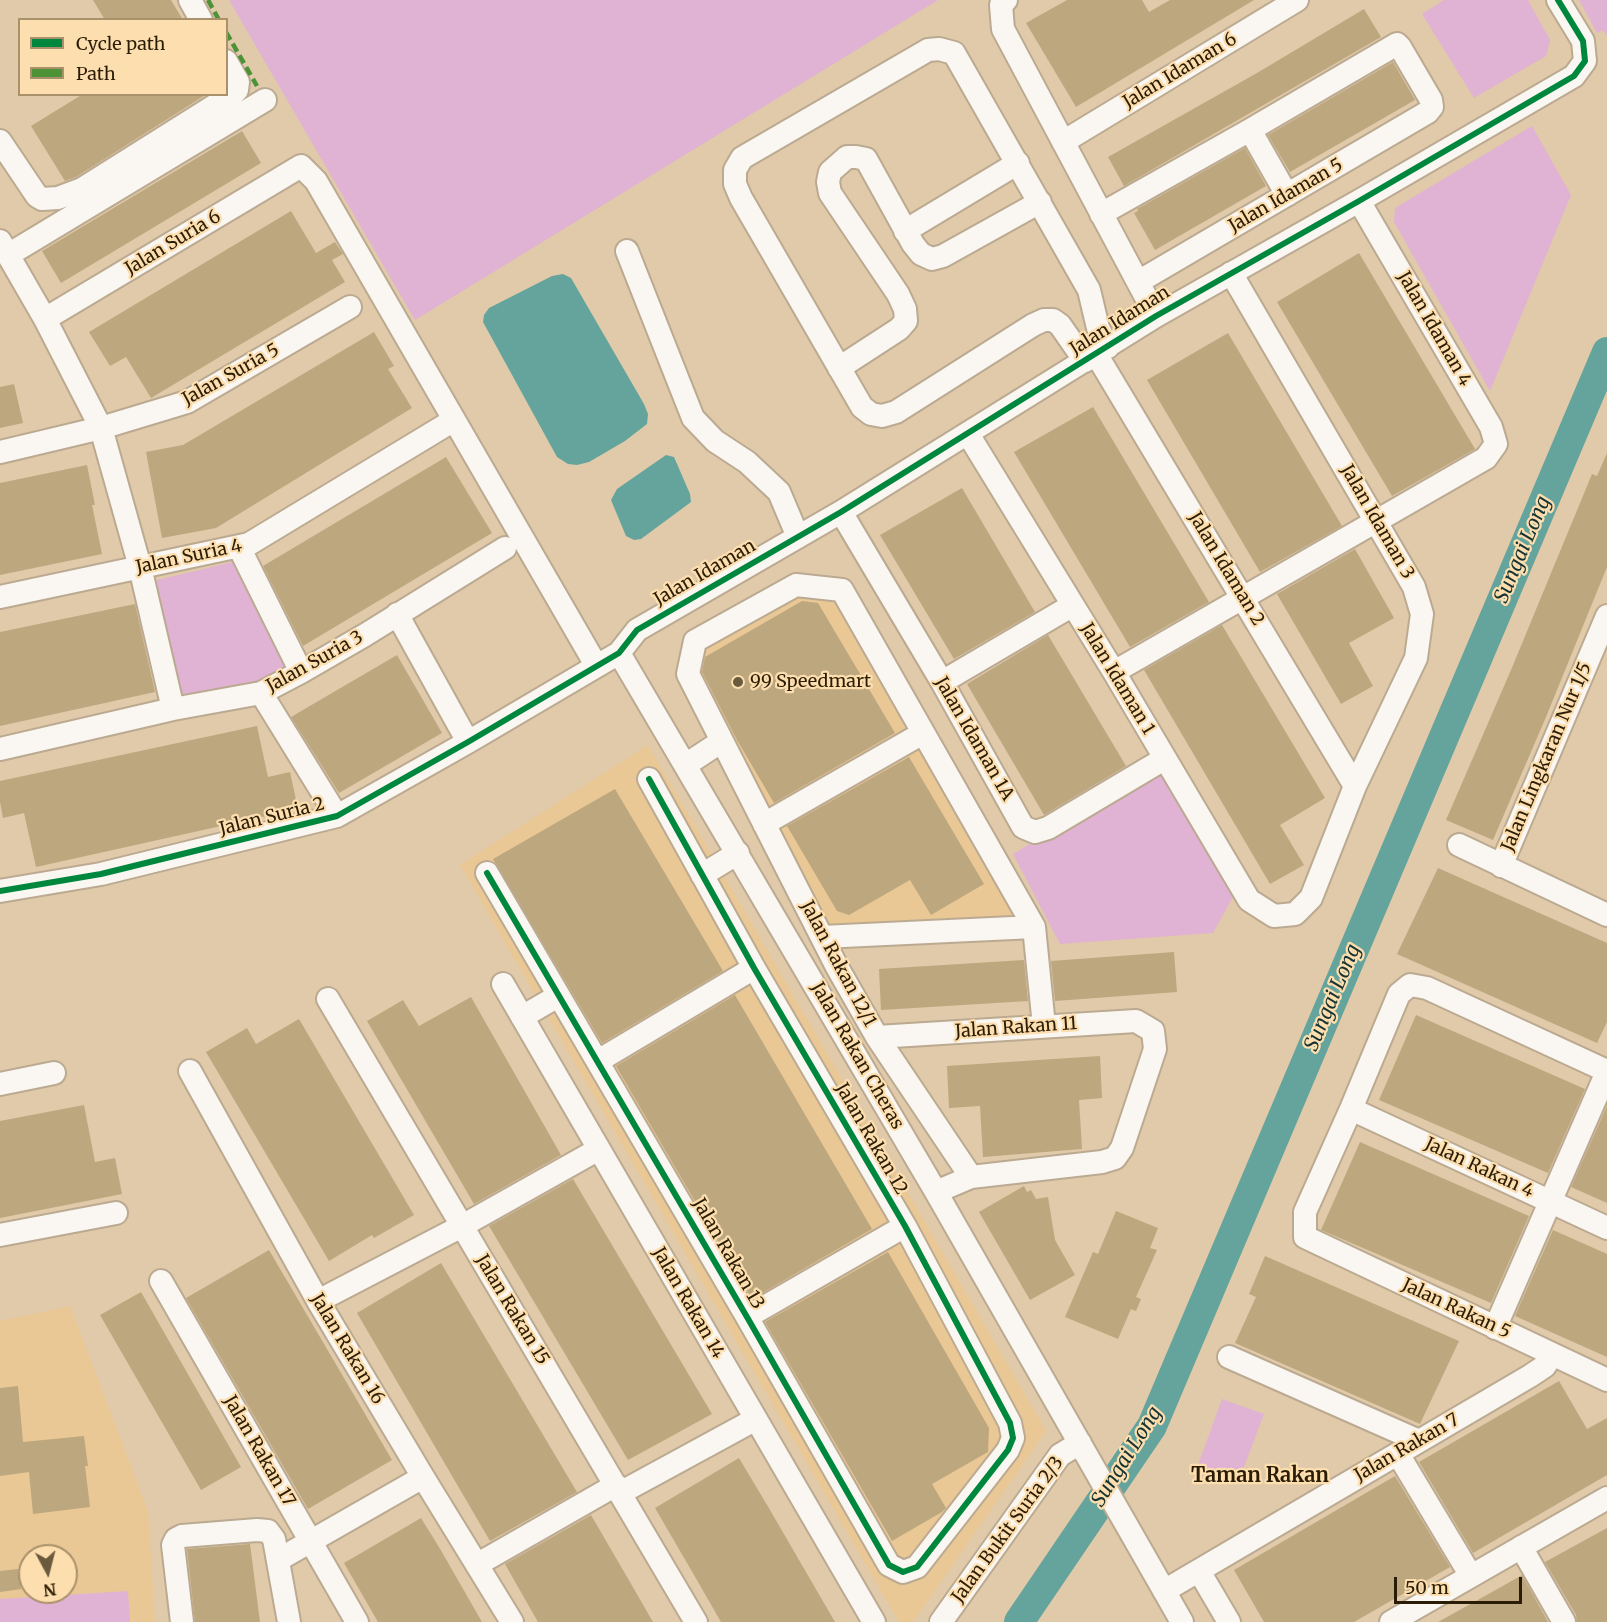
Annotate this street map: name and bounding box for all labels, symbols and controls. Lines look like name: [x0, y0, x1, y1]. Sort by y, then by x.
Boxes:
legend: [18, 18, 228, 96]
street label: Jalan Idaman 6: [1119, 29, 1241, 113]
text: Cycle path: [76, 32, 165, 55]
text: Path: [76, 62, 116, 85]
street label: Jalan Idaman 5: [1225, 155, 1347, 237]
street label: Jalan Suria 6: [121, 206, 225, 280]
street label: Jalan Idaman 4: [1392, 268, 1476, 390]
street label: Jalan Idaman: [1066, 282, 1174, 360]
street label: Jalan Suria 5: [179, 340, 283, 410]
street label: Jalan Idaman 3: [1336, 461, 1418, 583]
water label: Sungai Long: [1490, 493, 1556, 607]
street label: Jalan Idaman 2: [1184, 508, 1268, 630]
street label: Jalan Suria 4: [134, 535, 244, 579]
street label: Jalan Idaman: [650, 535, 760, 611]
street label: Jalan Idaman 1: [1075, 619, 1159, 739]
street label: Jalan Suria 3: [263, 627, 367, 697]
street label: Jalan Lingkaran Nur 1/5: [1497, 659, 1597, 855]
place label: 99 Speedmart: [750, 671, 871, 693]
street label: Jalan Idaman 1A: [930, 673, 1018, 805]
marker: 99 Speedmart: [731, 675, 745, 689]
street label: Jalan Suria 2: [217, 794, 327, 840]
street label: Jalan Rakan 12/1: [796, 897, 880, 1031]
water label: Sungai Long: [1300, 941, 1366, 1055]
street label: Jalan Rakan Cheras: [806, 979, 908, 1133]
street label: Jalan Rakan 11: [954, 1013, 1078, 1043]
street label: Jalan Rakan 12: [830, 1079, 912, 1199]
street label: Jalan Rakan 4: [1421, 1133, 1537, 1203]
street label: Jalan Rakan 13: [687, 1195, 769, 1313]
street label: Jalan Rakan 14: [647, 1243, 729, 1363]
street label: Jalan Rakan 15: [471, 1251, 553, 1369]
street label: Jalan Rakan 5: [1398, 1274, 1514, 1344]
street label: Jalan Rakan 16: [306, 1290, 388, 1408]
street label: Jalan Rakan 17: [219, 1392, 299, 1510]
water label: Sungai Long: [1087, 1403, 1167, 1511]
street label: Jalan Rakan 7: [1351, 1409, 1463, 1487]
street label: Jalan Bukit Suria 2/3: [948, 1453, 1068, 1607]
district label: Taman Rakan: [1191, 1464, 1329, 1488]
north arrow: [18, 1544, 78, 1604]
scale bar: [1397, 1565, 1524, 1603]
text: 50 m: [1405, 1576, 1449, 1599]
text: N: [42, 1579, 57, 1601]

